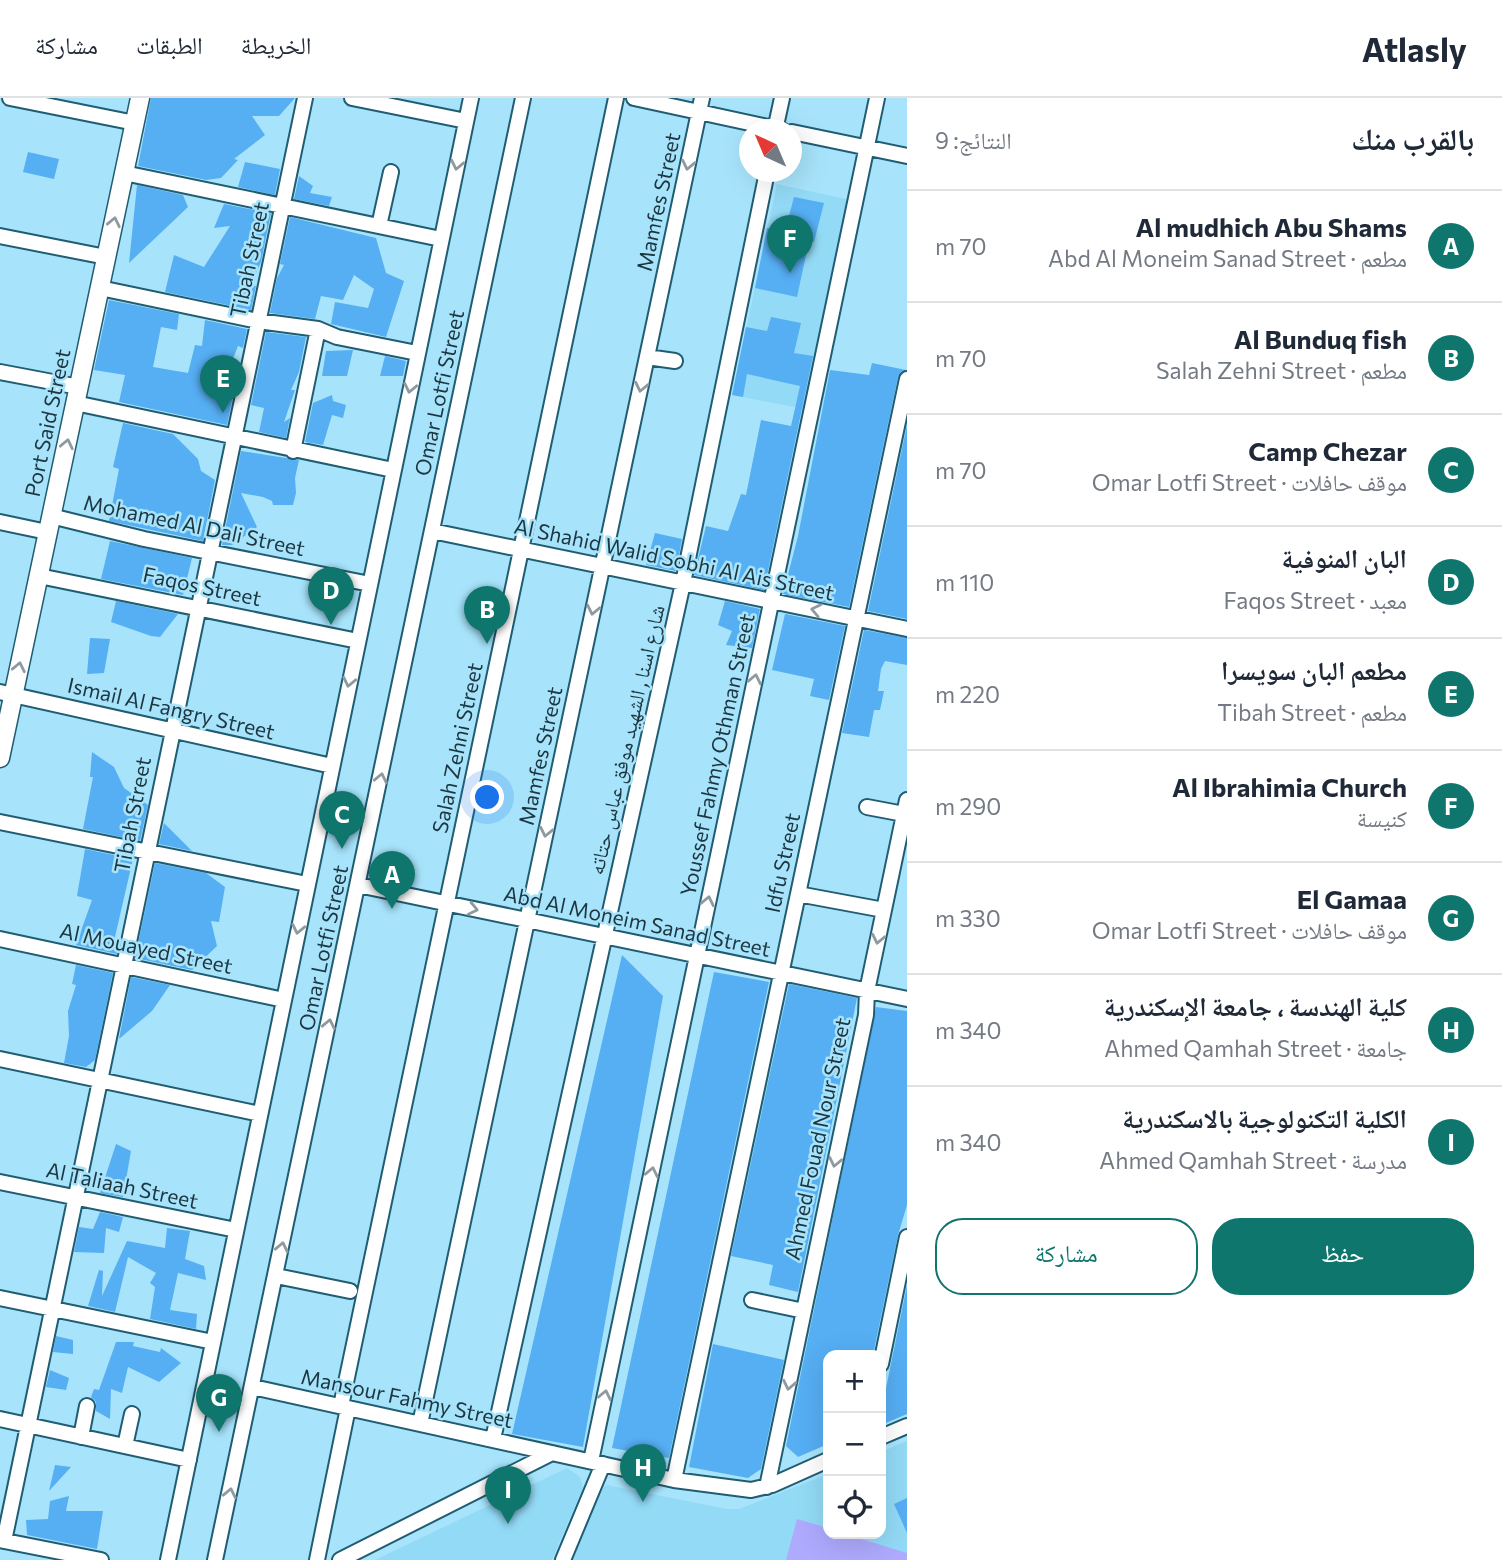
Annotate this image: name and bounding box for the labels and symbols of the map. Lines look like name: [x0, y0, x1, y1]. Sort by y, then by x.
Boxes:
north arrow: [739, 119, 802, 182]
street label: Mamfes Street: [631, 130, 684, 273]
one-way arrow: [450, 159, 465, 171]
one-way arrow: [682, 159, 696, 171]
street label: Tibah Street: [224, 200, 273, 320]
pin: F: [767, 215, 813, 273]
one-way arrow: [105, 216, 120, 228]
street label: Omar Lotfi Street: [409, 307, 468, 478]
street label: Port Said Street: [19, 346, 74, 499]
pin: E: [200, 355, 246, 413]
one-way arrow: [634, 381, 649, 393]
one-way arrow: [404, 382, 419, 394]
one-way arrow: [58, 439, 73, 451]
street label: Mohamed Al Dali Street: [81, 489, 307, 560]
street label: Al Shahid Walid Sobhi Al Ais Street: [512, 512, 837, 605]
street label: Faqos Street: [141, 561, 264, 610]
pin: D: [308, 567, 354, 625]
pin: B: [464, 586, 510, 644]
street label: شارع اسنا , الشهيد موفق عباس حتاته: [582, 602, 671, 877]
one-way arrow: [587, 604, 602, 616]
one-way arrow: [810, 604, 822, 619]
street label: Youssef Fahmy Othman Street: [674, 611, 759, 898]
street label: Salah Zehni Street: [426, 660, 487, 835]
one-way arrow: [11, 661, 26, 673]
street label: Ismail Al Fangry Street: [65, 672, 277, 744]
one-way arrow: [747, 673, 762, 685]
one-way arrow: [343, 676, 358, 688]
street label: Mamfes Street: [513, 684, 566, 827]
street label: Tibah Street: [108, 755, 155, 875]
one-way arrow: [372, 772, 387, 784]
your location: [470, 780, 504, 814]
pin: C: [319, 791, 365, 849]
street label: Idfu Street: [759, 810, 804, 915]
one-way arrow: [539, 826, 554, 838]
pin: A: [369, 851, 415, 909]
street label: Omar Lotfi Street: [293, 862, 352, 1033]
street label: Abd Al Moneim Sanad Street: [502, 880, 773, 961]
one-way arrow: [700, 895, 715, 907]
one-way arrow: [467, 901, 479, 915]
street label: Al Mouayed Street: [58, 917, 235, 978]
one-way arrow: [292, 923, 307, 935]
one-way arrow: [871, 933, 886, 945]
street label: Ahmed Fouad Nour Street: [779, 1015, 854, 1262]
one-way arrow: [321, 1018, 336, 1030]
street label: Al Taliaah Street: [44, 1156, 201, 1213]
one-way arrow: [829, 1156, 844, 1168]
one-way arrow: [643, 1166, 658, 1178]
one-way arrow: [274, 1241, 289, 1253]
street label: Mansour Fahmy Street: [299, 1363, 516, 1432]
pin: G: [196, 1374, 242, 1432]
one-way arrow: [782, 1379, 797, 1391]
one-way arrow: [596, 1389, 611, 1401]
pin: H: [620, 1444, 666, 1502]
pin: I: [485, 1466, 531, 1524]
one-way arrow: [221, 1487, 236, 1499]

